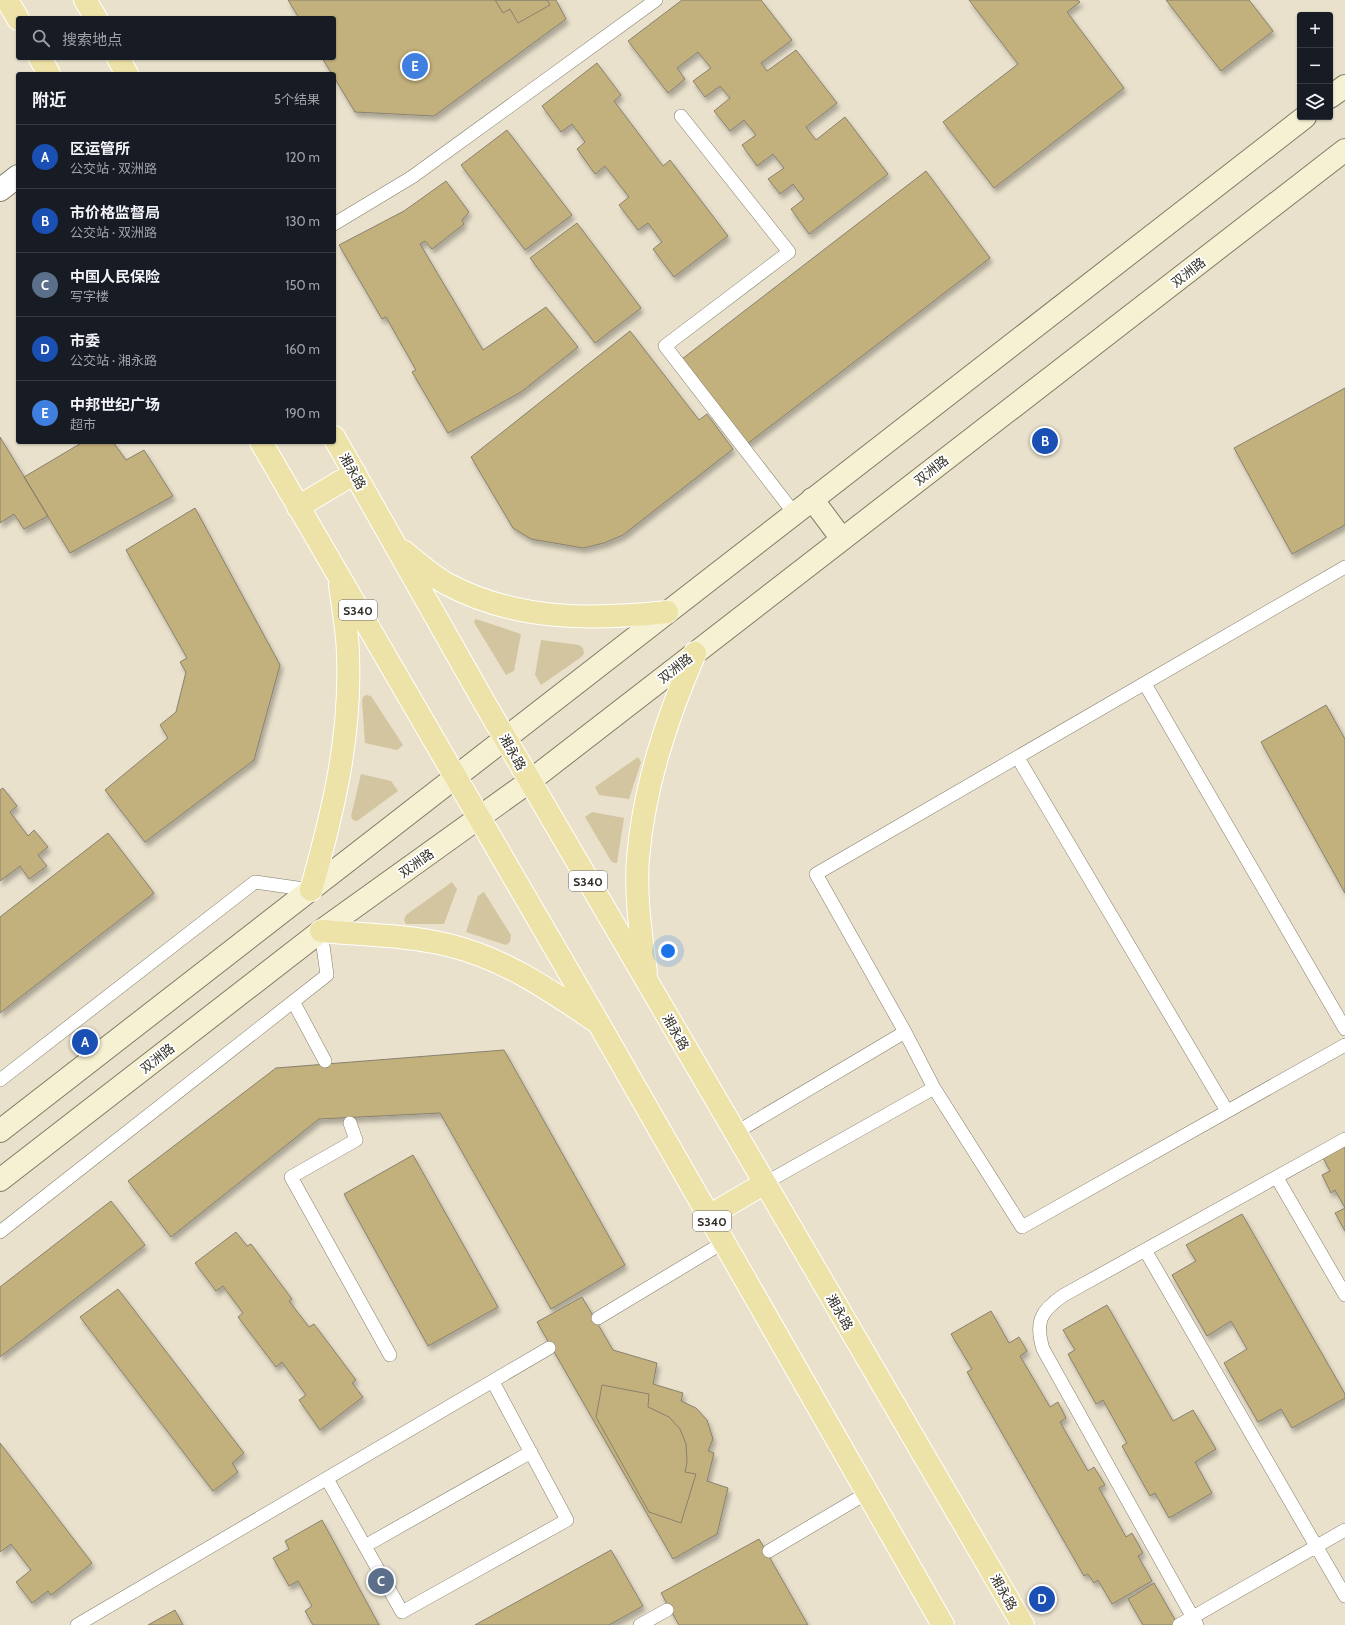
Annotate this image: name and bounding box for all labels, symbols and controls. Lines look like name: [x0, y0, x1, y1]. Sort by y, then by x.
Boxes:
map controls: [1297, 12, 1333, 120]
button: +: [1297, 12, 1333, 48]
search box: [16, 16, 336, 60]
icon: search: [30, 27, 52, 49]
text: 搜索地点: [62, 31, 122, 49]
button: −: [1297, 48, 1333, 84]
pin: E: [402, 51, 428, 81]
button: layers: [1297, 84, 1333, 120]
text: 附近: [32, 90, 66, 110]
text: 5个结果: [274, 91, 320, 107]
text: 区运管所: [70, 140, 130, 158]
text: A: [41, 149, 49, 165]
text: 120 m: [286, 149, 320, 165]
text: 公交站 · 双洲路: [70, 160, 157, 176]
text: 市价格监督局: [70, 204, 160, 222]
text: B: [41, 213, 49, 229]
text: 130 m: [285, 213, 320, 229]
text: 公交站 · 双洲路: [70, 224, 157, 240]
street label: 双洲路: [1168, 254, 1208, 290]
text: 中国人民保险: [70, 268, 160, 286]
text: C: [41, 277, 49, 293]
text: 150 m: [285, 277, 320, 293]
text: 写字楼: [70, 288, 109, 304]
text: 市委: [70, 332, 100, 350]
text: D: [40, 341, 50, 357]
text: 160 m: [285, 341, 320, 357]
text: 公交站 · 湘永路: [70, 352, 157, 368]
text: 中邦世纪广场: [70, 396, 160, 414]
text: E: [41, 405, 49, 421]
text: 190 m: [285, 405, 320, 421]
text: 超市: [70, 416, 96, 432]
pin: B: [1032, 426, 1058, 456]
street label: 湘永路: [336, 450, 370, 492]
street label: 双洲路: [911, 452, 951, 488]
road number: S340: [339, 600, 377, 620]
street label: 双洲路: [655, 650, 695, 686]
street label: 湘永路: [496, 731, 530, 773]
street label: 双洲路: [395, 845, 437, 881]
road number: S340: [569, 871, 607, 891]
your location: [658, 941, 678, 961]
street label: 湘永路: [659, 1011, 693, 1053]
pin: A: [72, 1027, 98, 1057]
street label: 双洲路: [137, 1040, 177, 1076]
road number: S340: [693, 1211, 731, 1231]
street label: 湘永路: [823, 1291, 857, 1333]
pin: C: [368, 1566, 394, 1596]
street label: 湘永路: [987, 1571, 1021, 1613]
pin: D: [1029, 1584, 1055, 1614]

